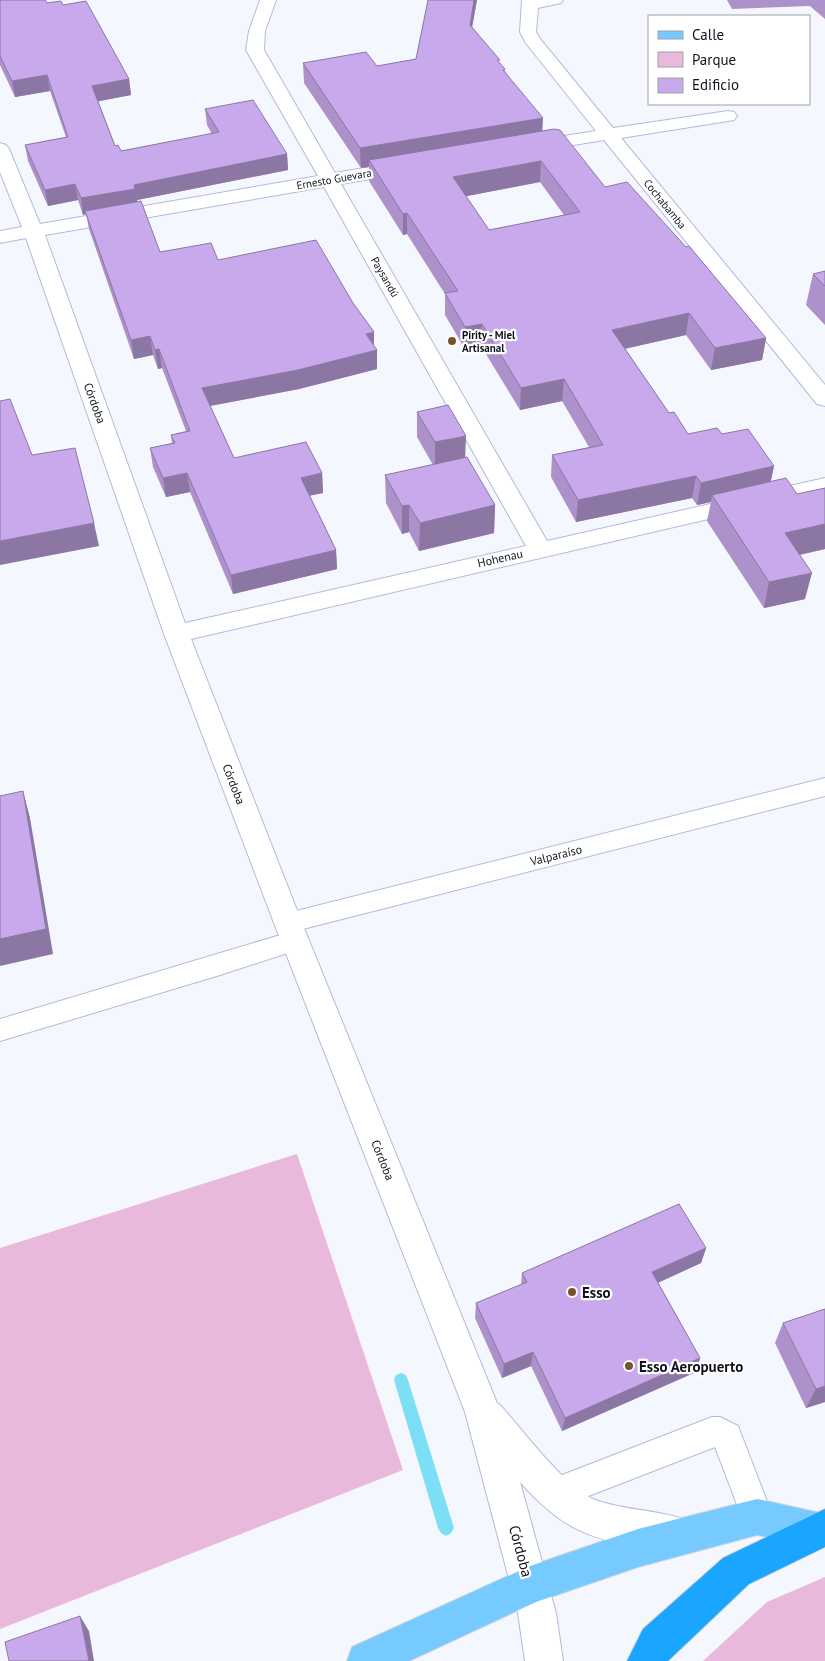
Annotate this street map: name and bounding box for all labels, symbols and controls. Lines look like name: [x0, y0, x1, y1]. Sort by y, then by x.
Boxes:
legend: [648, 15, 810, 105]
text: Calle: [692, 25, 724, 44]
text: Parque: [692, 50, 736, 69]
text: Edificio: [692, 75, 739, 94]
street label: Ernesto Guevara: [295, 165, 373, 193]
street label: Cochabamba: [641, 176, 689, 232]
street label: Paysandú: [368, 254, 402, 300]
place label: Pirity - Miel Artisanal: [462, 328, 516, 355]
marker: Pirity - Miel Artisanal: [446, 335, 458, 347]
street label: Córdoba: [81, 381, 109, 425]
street label: Hohenau: [476, 546, 524, 570]
street label: Córdoba: [219, 762, 249, 806]
street label: Valparaíso: [528, 841, 583, 869]
street label: Córdoba: [368, 1138, 398, 1182]
place label: Esso: [582, 1283, 611, 1302]
marker: Esso: [566, 1286, 578, 1298]
place label: Esso Aeropuerto: [639, 1357, 743, 1376]
marker: Esso Aeropuerto: [623, 1360, 635, 1372]
street label: Córdoba: [505, 1523, 537, 1579]

